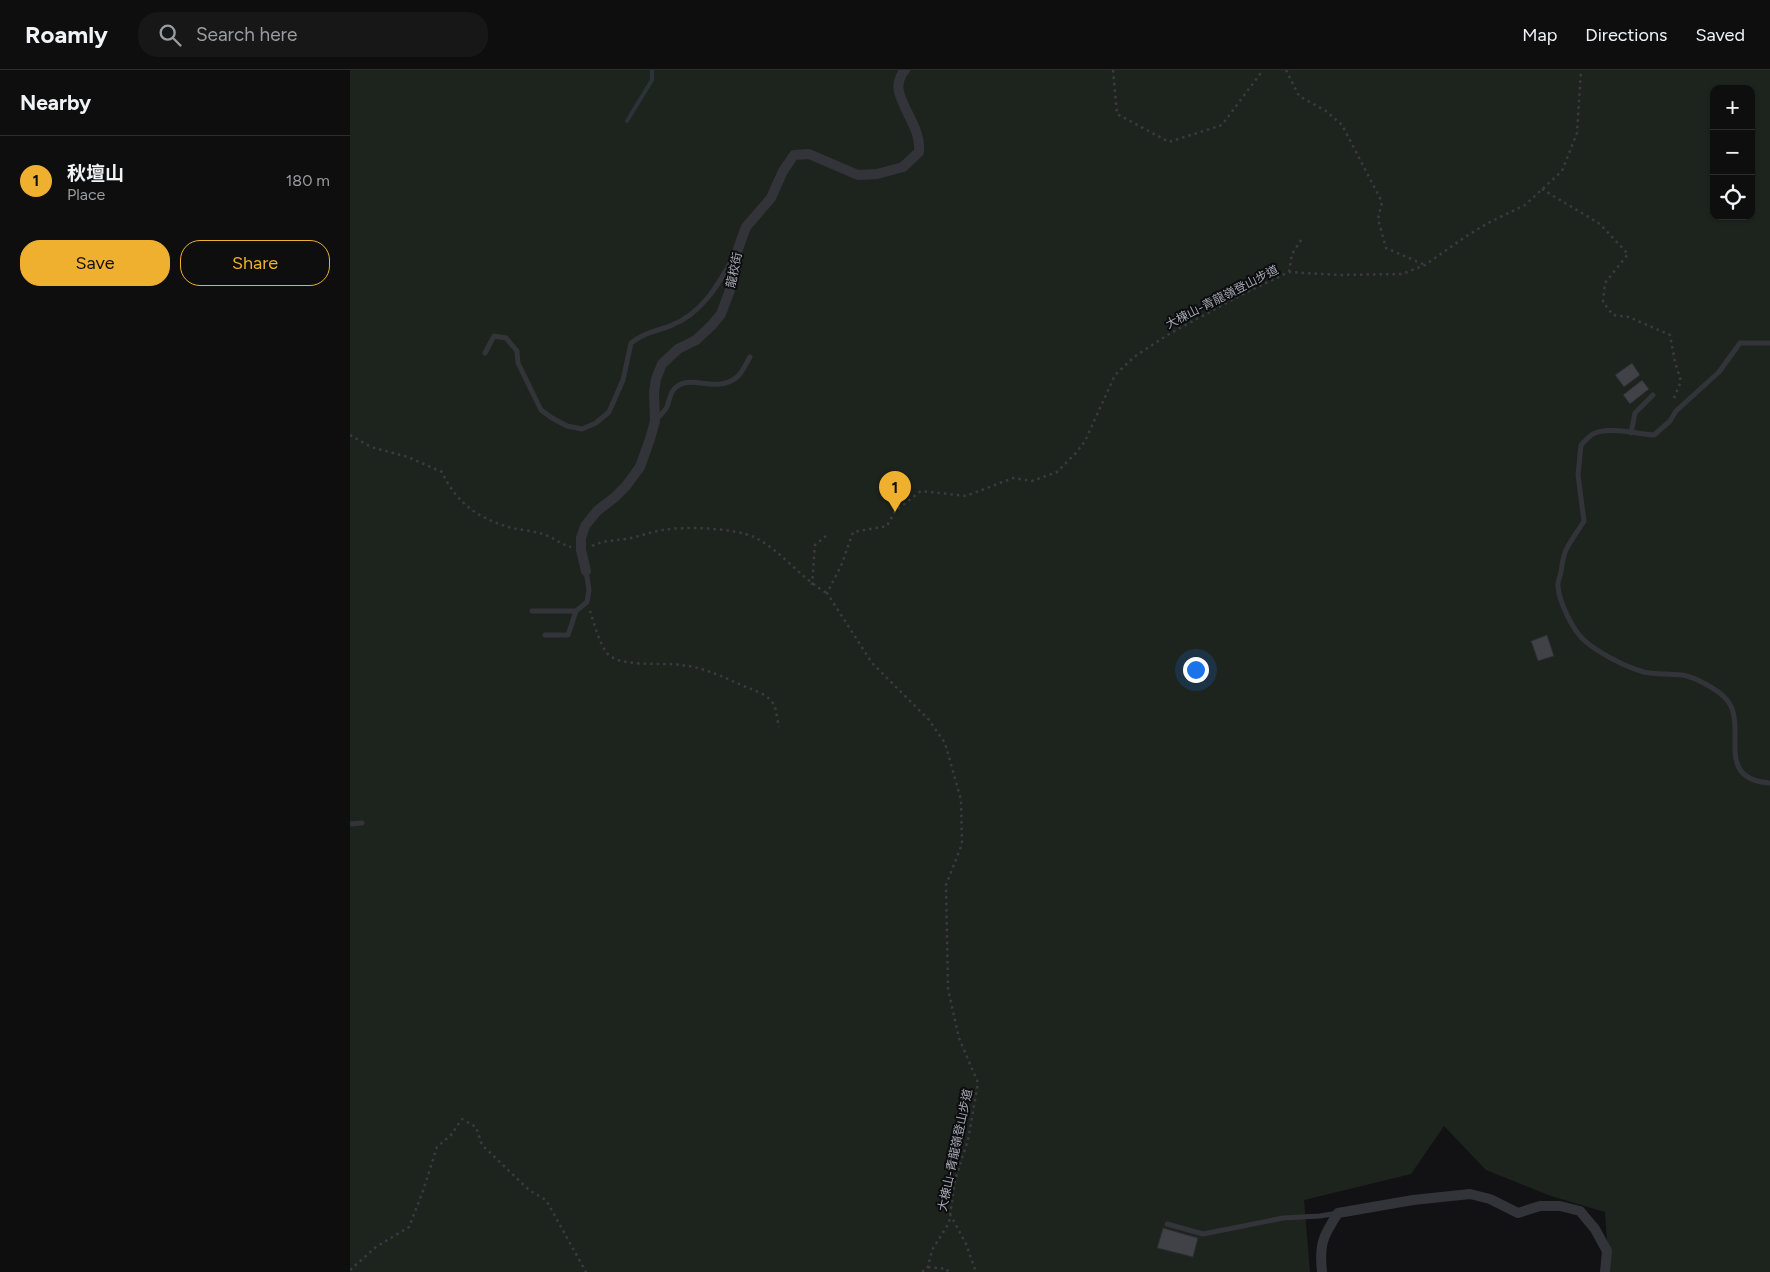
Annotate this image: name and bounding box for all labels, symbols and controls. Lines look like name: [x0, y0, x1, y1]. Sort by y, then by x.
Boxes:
search box: [138, 12, 488, 57]
text: Roamly: [25, 20, 108, 49]
icon: search: [156, 21, 184, 49]
text: Search here: [196, 23, 297, 46]
text: Map: [1522, 24, 1557, 46]
text: Directions: [1585, 24, 1667, 46]
text: Saved: [1695, 24, 1745, 46]
map controls: [1710, 85, 1755, 220]
button: +: [1710, 85, 1755, 130]
text: Nearby: [20, 90, 91, 115]
button: −: [1710, 130, 1755, 175]
text: 秋壇山: [67, 162, 124, 185]
text: 1: [33, 171, 39, 190]
text: 180 m: [286, 171, 330, 190]
button: locate: [1710, 175, 1755, 220]
text: Place: [67, 185, 105, 204]
button: Save: [20, 240, 170, 286]
button: Share: [180, 240, 330, 286]
street label: 龍校街: [723, 251, 745, 289]
street label: 大棟山-青龍嶺登山步道: [1163, 262, 1281, 332]
pin: 1: [879, 471, 911, 512]
your location: [1183, 657, 1209, 683]
street label: 大棟山-青龍嶺登山步道: [935, 1087, 975, 1213]

